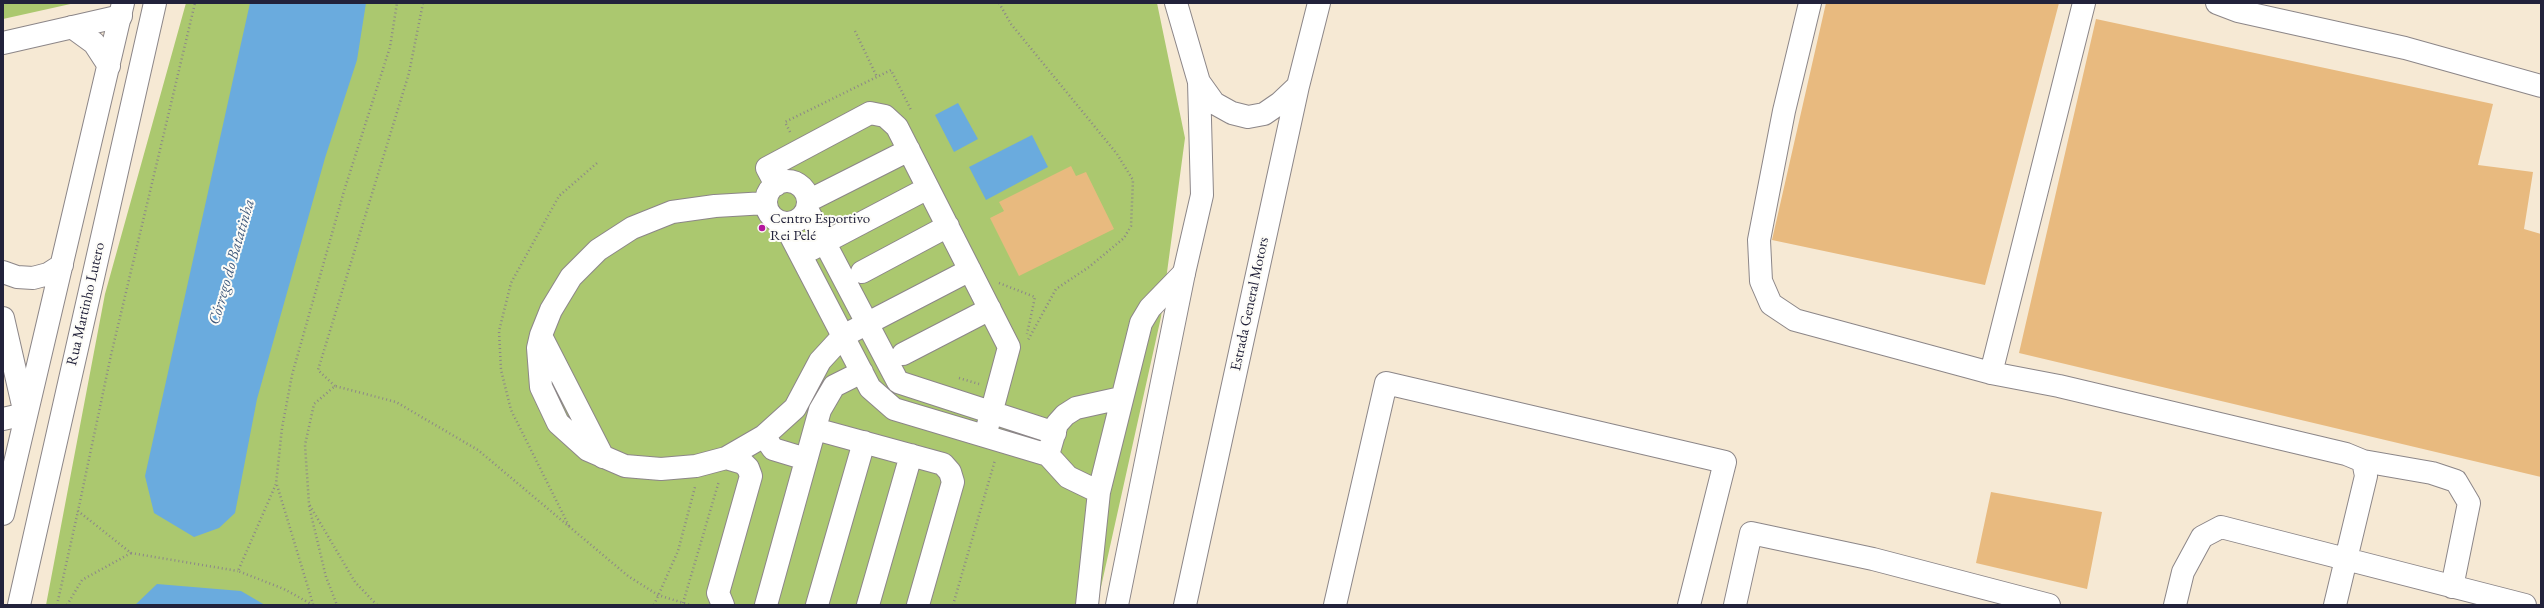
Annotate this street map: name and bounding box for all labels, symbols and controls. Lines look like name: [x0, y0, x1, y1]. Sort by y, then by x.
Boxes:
water label: Córrego do Batatinha: [205, 197, 259, 327]
place label: Centro Esportivo Rei Pelé: [770, 210, 870, 245]
marker: Centro Esportivo Rei Pelé: [757, 223, 767, 233]
street label: Estrada General Motors: [1227, 235, 1273, 373]
street label: Rua Martinho Lutero: [63, 241, 109, 367]

